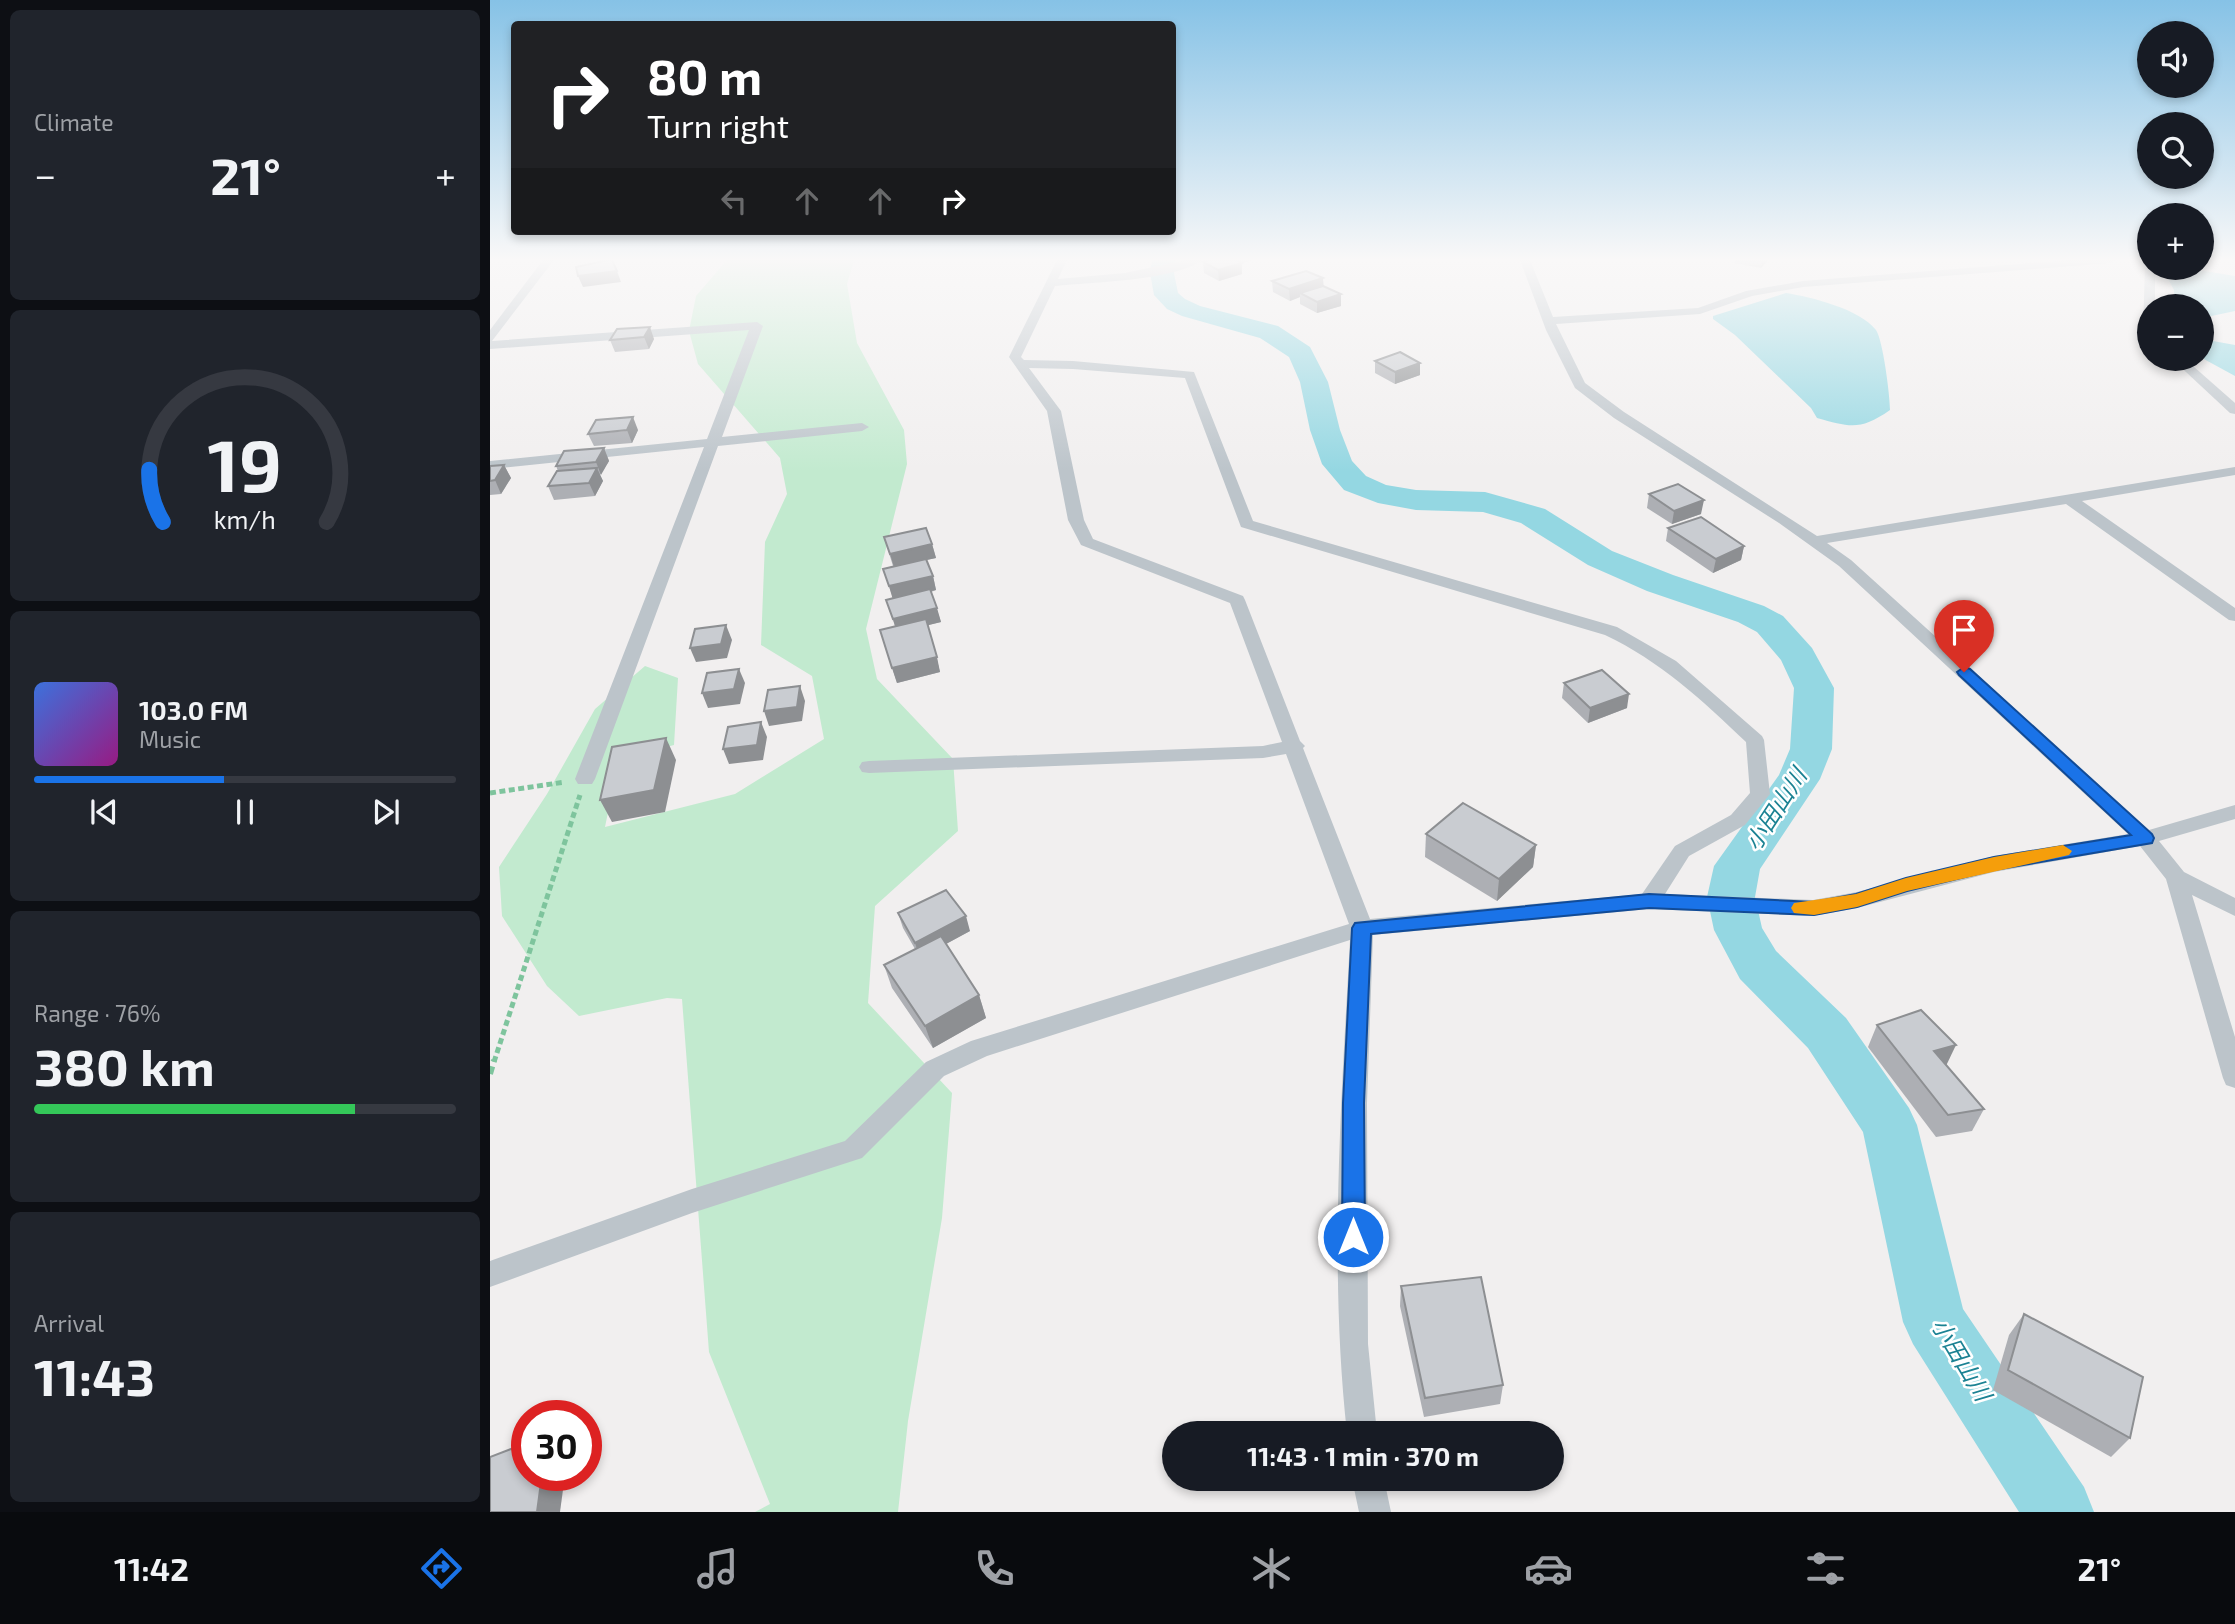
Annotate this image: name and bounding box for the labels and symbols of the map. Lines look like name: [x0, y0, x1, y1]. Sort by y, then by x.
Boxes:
pin: [1934, 600, 1994, 672]
water label: 小田山川: [1738, 760, 1813, 855]
position arrow: [1316, 1200, 1390, 1274]
water label: 小田山川: [1926, 1312, 1999, 1408]
speed limit sign: 30: [511, 1400, 602, 1491]

